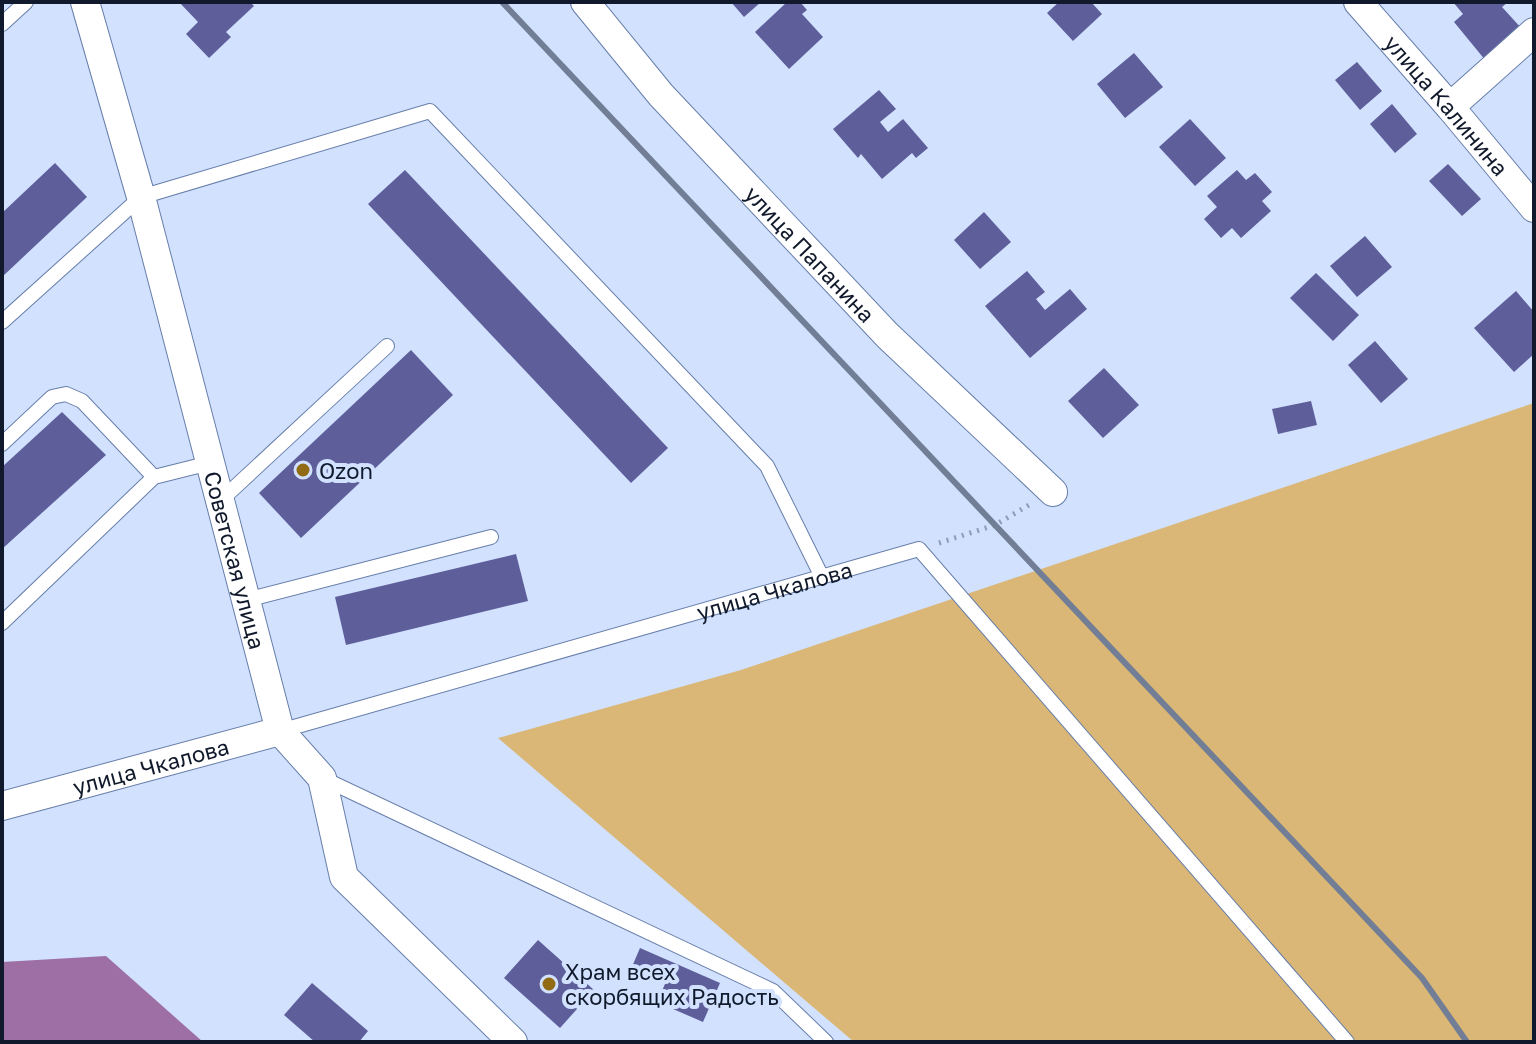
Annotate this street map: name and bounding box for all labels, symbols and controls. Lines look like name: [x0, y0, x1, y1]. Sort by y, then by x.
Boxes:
street label: улица Калинина: [1379, 29, 1515, 181]
street label: улица Папанина: [740, 180, 881, 327]
place label: Ozon: [319, 457, 373, 484]
marker: Ozon: [294, 461, 312, 479]
street label: Советская улица: [199, 468, 272, 652]
street label: улица Чкалова: [693, 555, 855, 625]
street label: улица Чкалова: [70, 732, 232, 800]
place label: Храм всех скорбящих Радость: [565, 958, 779, 1010]
marker: Храм всех скорбящих Радость: [540, 975, 558, 993]

